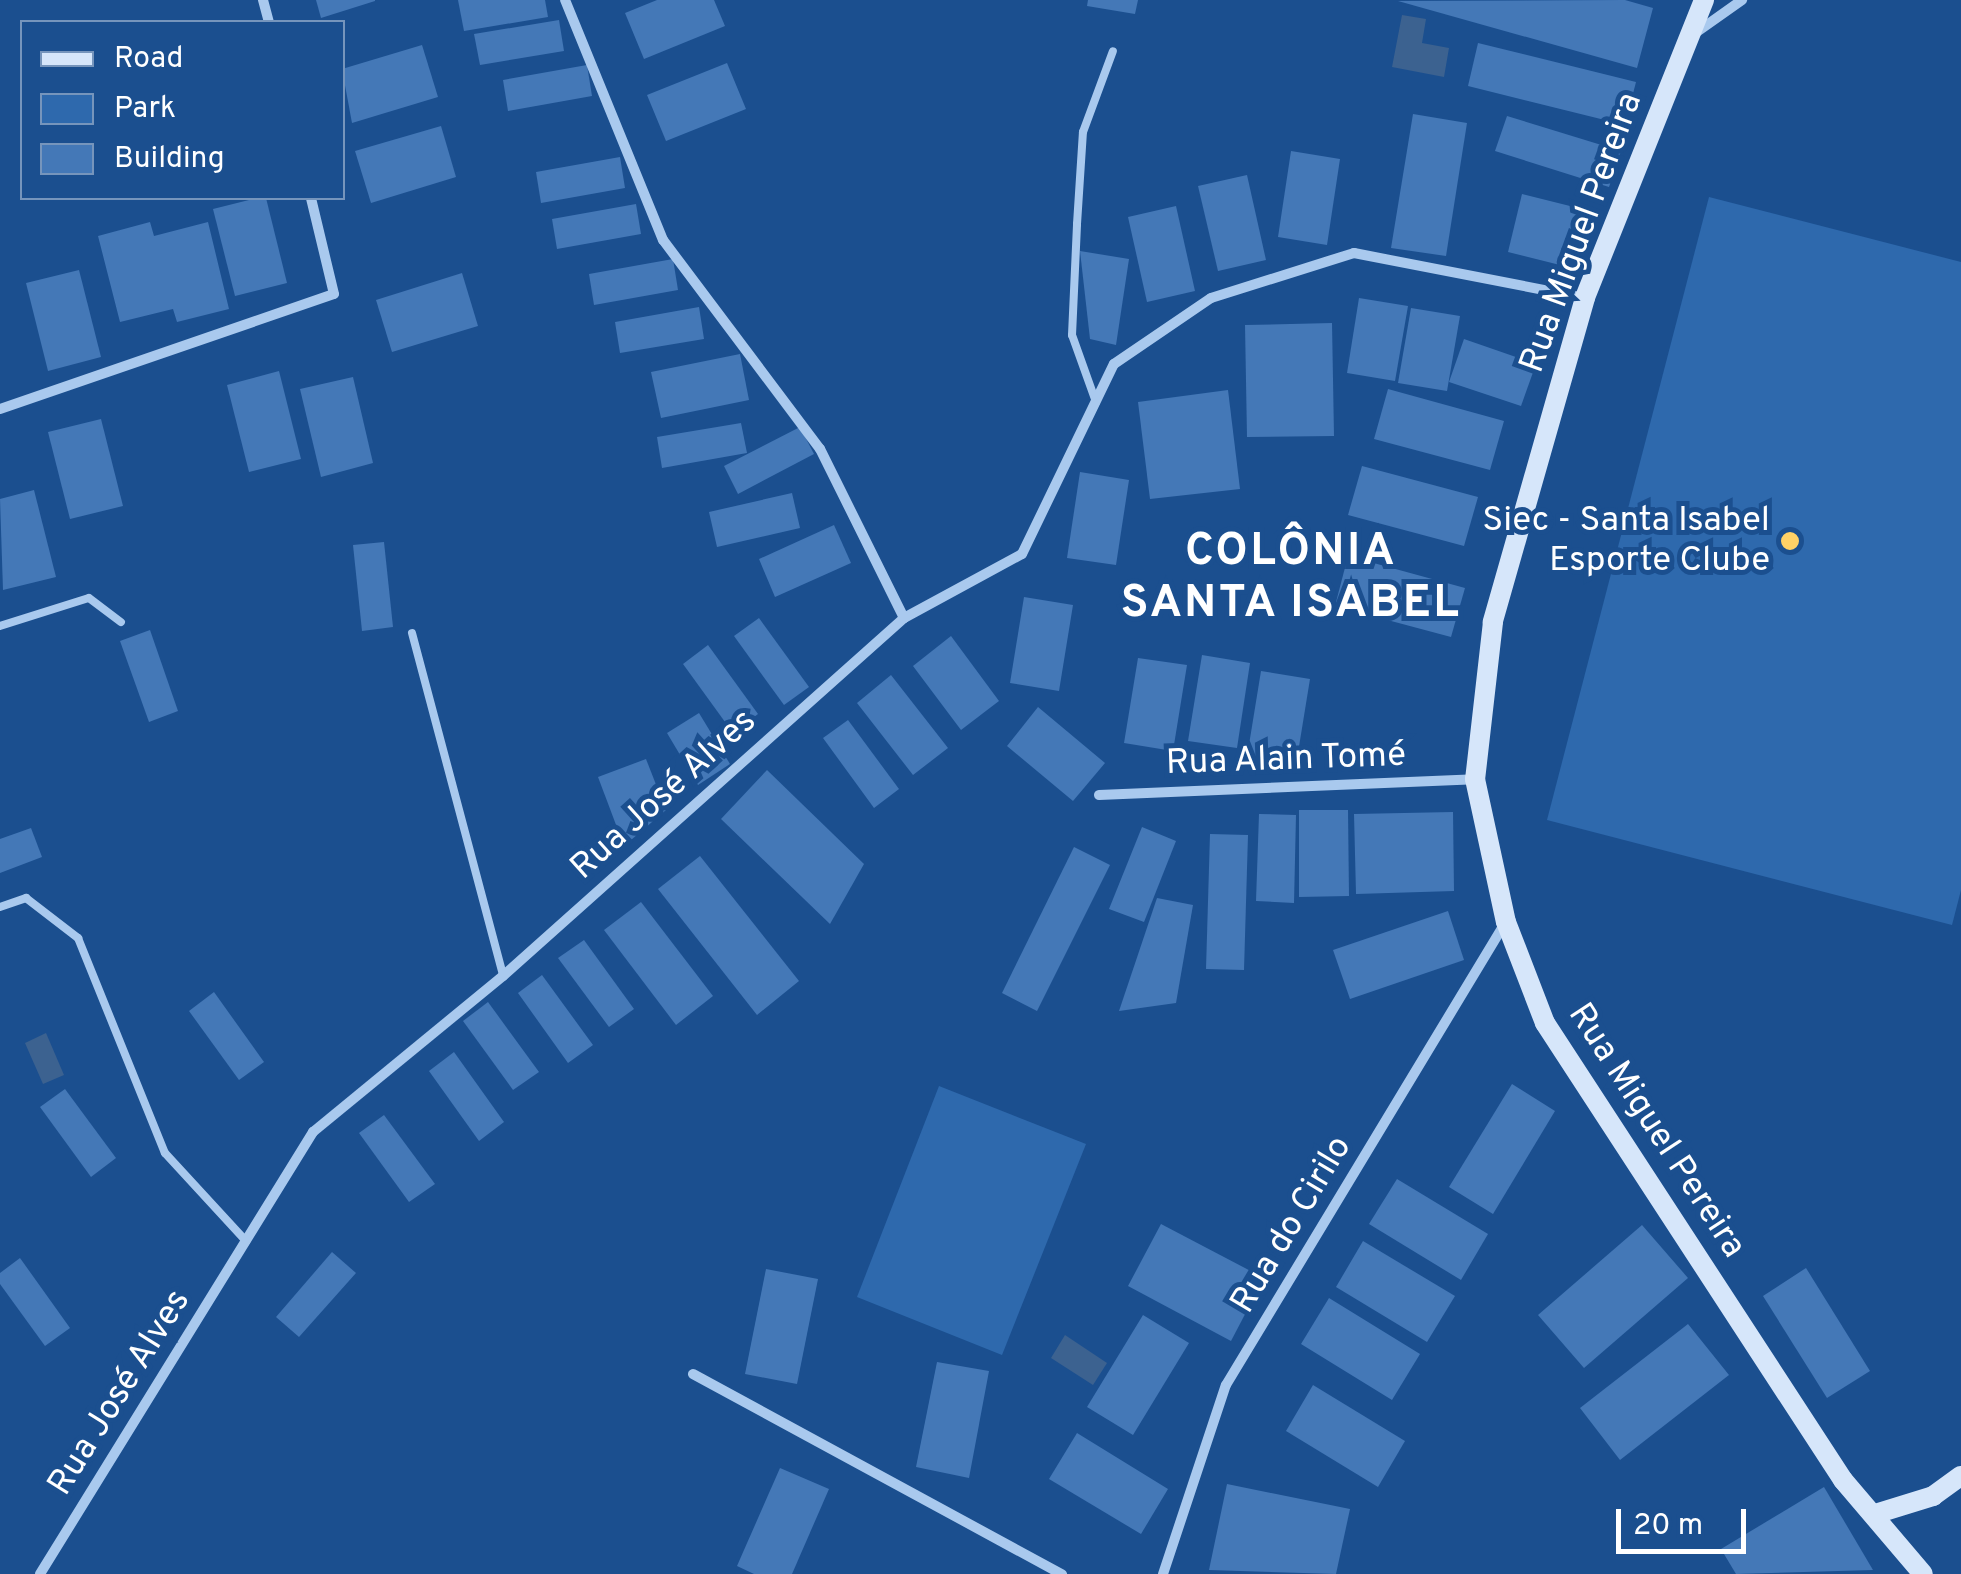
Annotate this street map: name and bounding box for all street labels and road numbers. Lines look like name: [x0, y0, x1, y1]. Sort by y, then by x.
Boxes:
street label: Rua Miguel Pereira: [1512, 87, 1652, 379]
street label: Rua José Alves: [562, 700, 766, 890]
street label: Rua Alain Tomé: [1164, 735, 1408, 785]
street label: Rua Miguel Pereira: [1558, 996, 1754, 1266]
street label: Rua do Cirilo: [1223, 1129, 1361, 1321]
street label: Rua José Alves: [40, 1282, 200, 1504]

